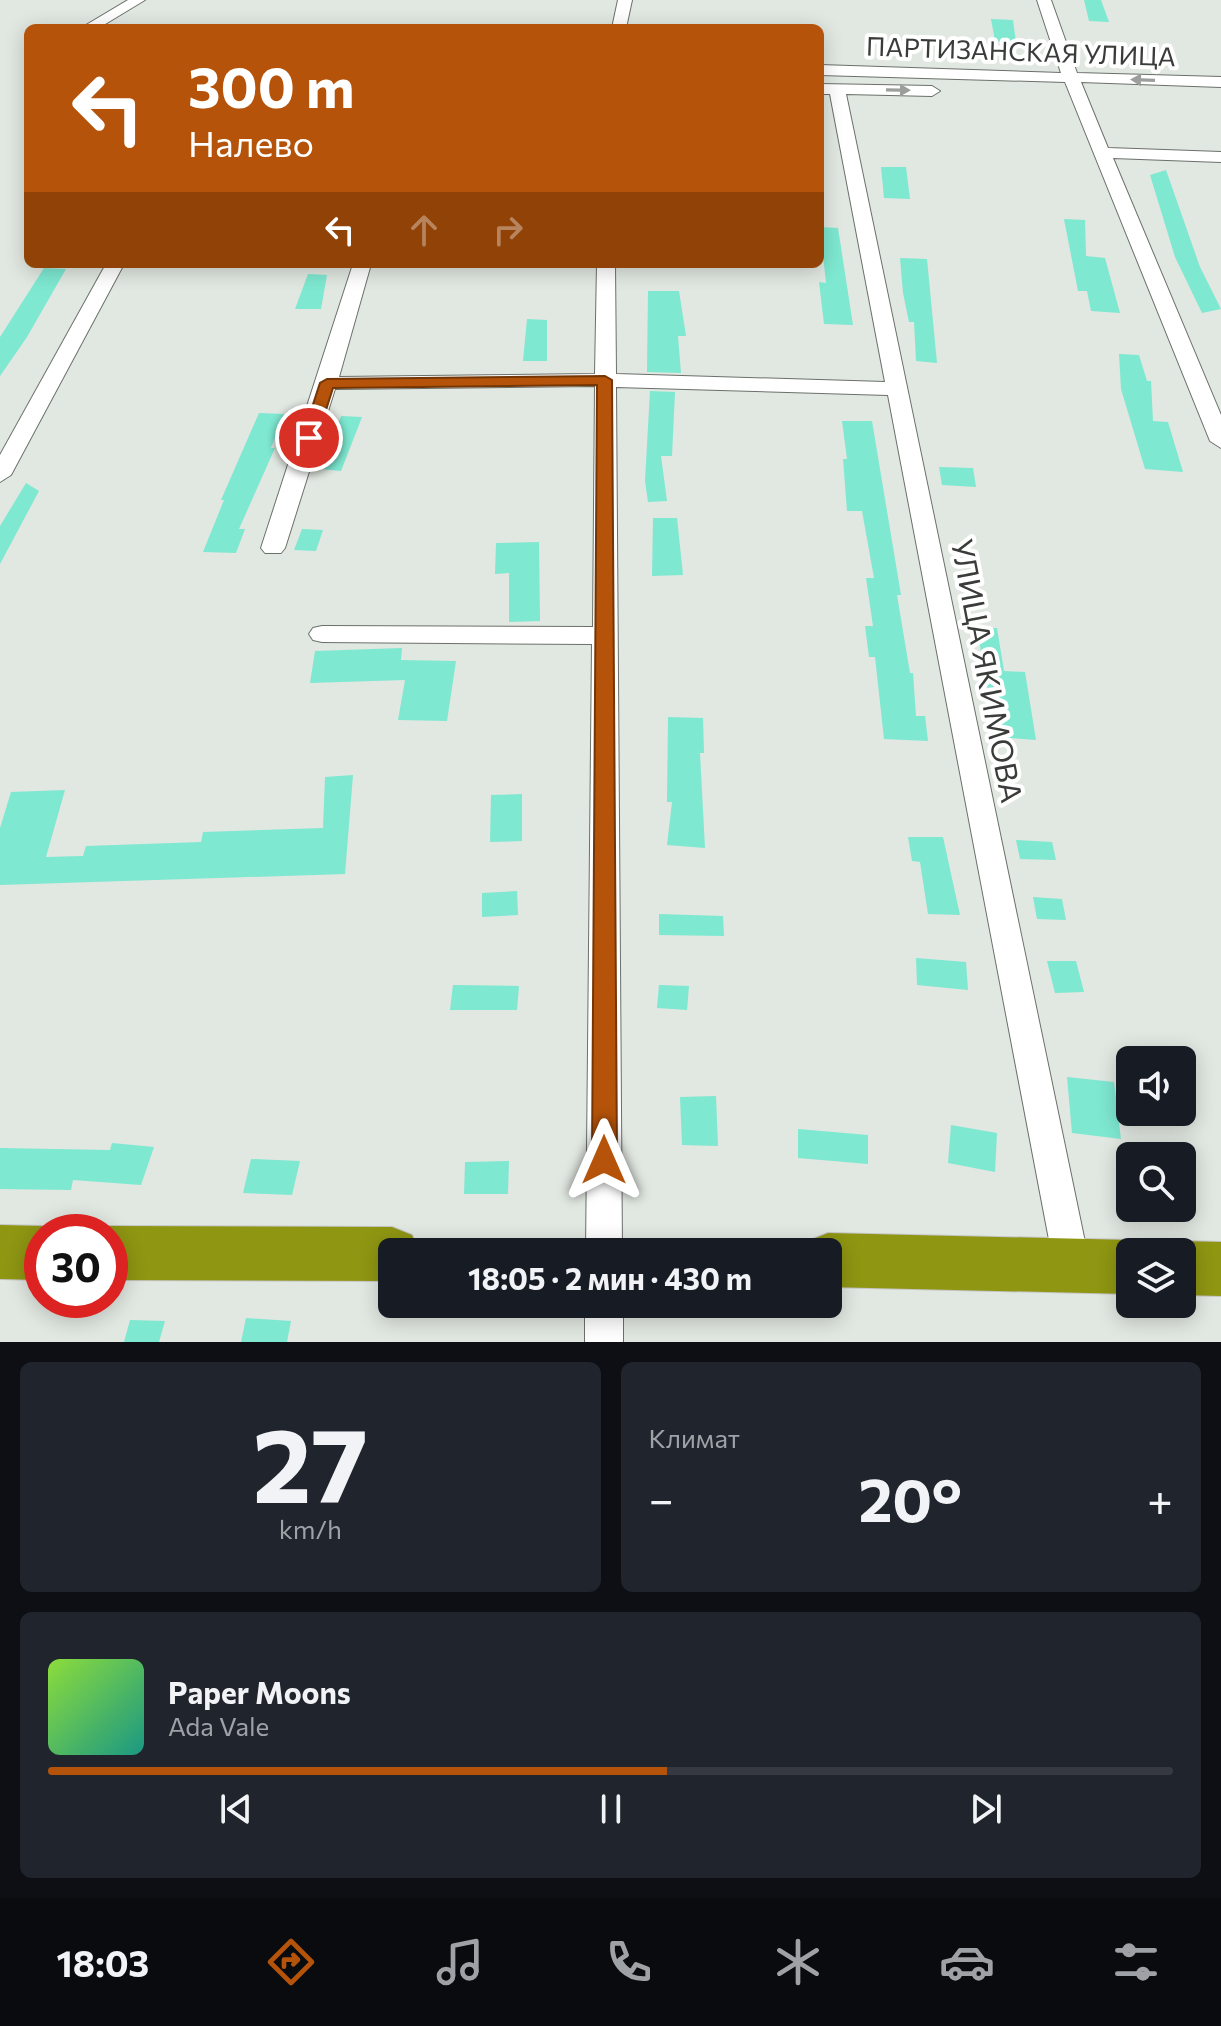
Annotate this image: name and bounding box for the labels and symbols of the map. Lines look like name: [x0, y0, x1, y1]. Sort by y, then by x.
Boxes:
street label: ПАРТИЗАНСКАЯ УЛИЦА: [866, 30, 1176, 71]
one-way arrow: [1130, 74, 1155, 86]
one-way arrow: [886, 84, 911, 97]
pin: [275, 404, 343, 472]
street label: УЛИЦА ЯКИМОВА: [945, 536, 1032, 805]
position arrow: [562, 1118, 646, 1202]
speed limit sign: 30: [24, 1214, 128, 1318]

